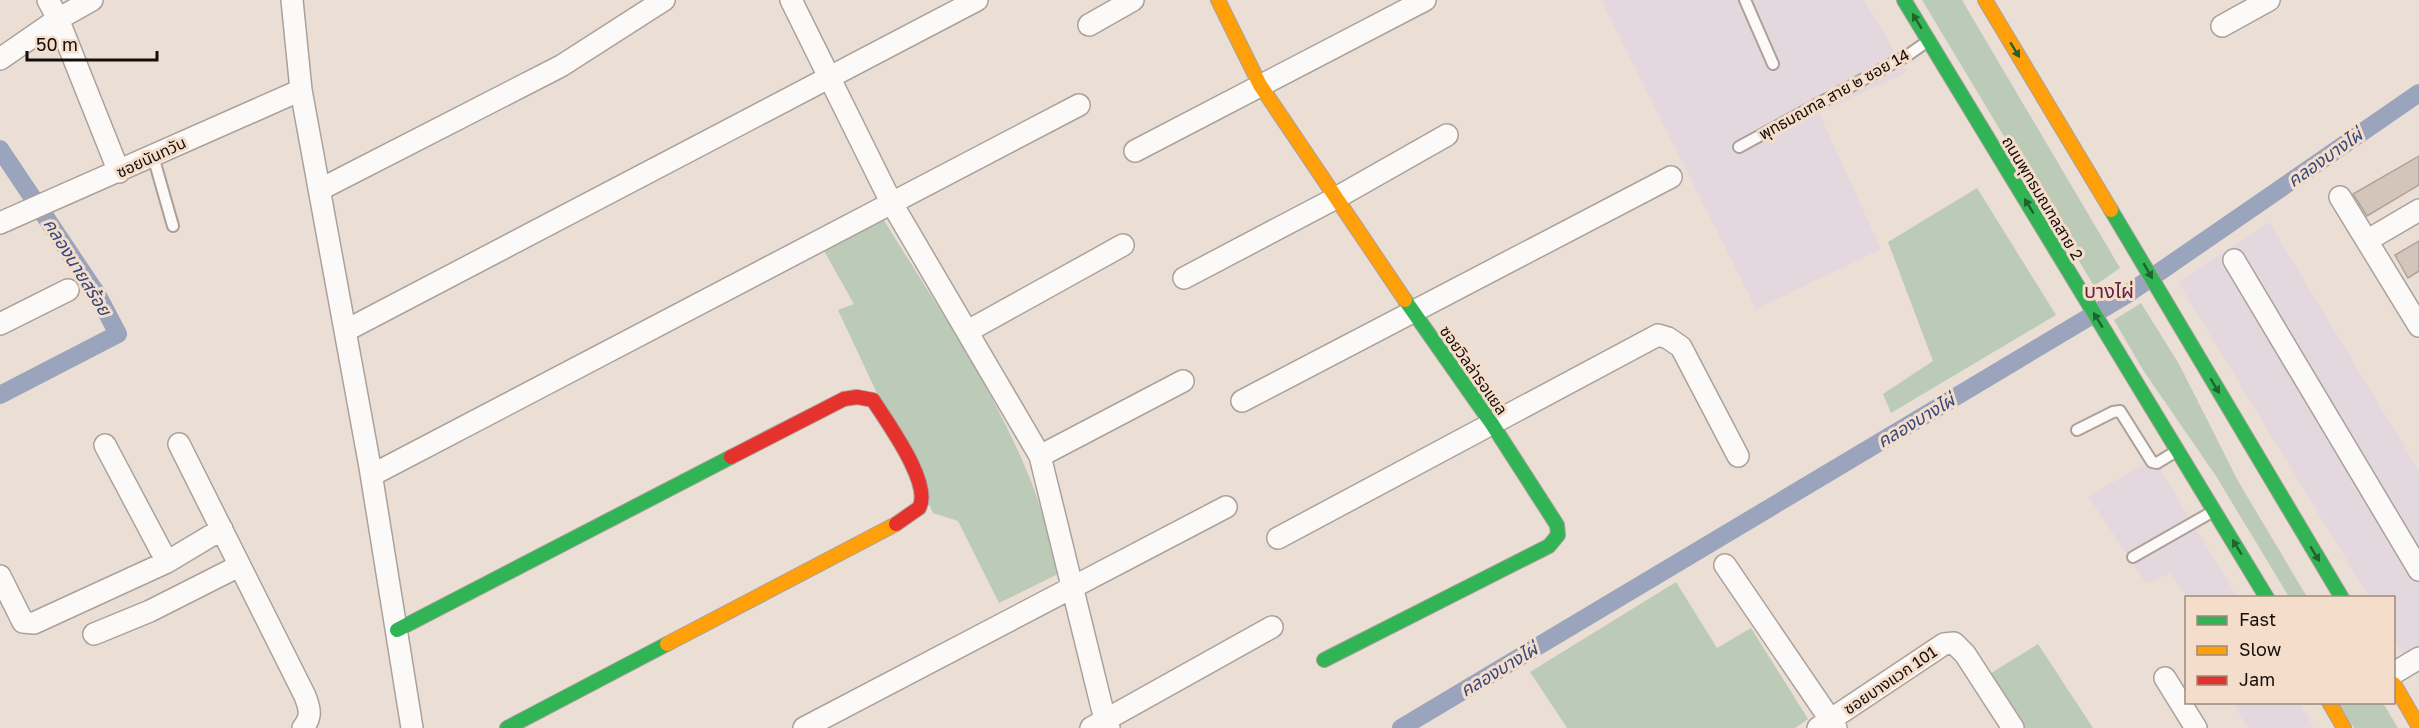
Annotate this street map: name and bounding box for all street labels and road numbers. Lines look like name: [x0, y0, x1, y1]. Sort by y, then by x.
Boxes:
street label: พุทธมณฑล สาย ๒ ซอย 14: [1755, 44, 1913, 144]
street label: ซอยนันทวัน: [113, 132, 189, 182]
street label: ถนนพุทธมณฑลสาย 2: [1998, 133, 2088, 263]
street label: ซอยวิลล่ารอแยล: [1436, 321, 1512, 419]
street label: ซอยบางแวก 101: [1840, 641, 1941, 719]

